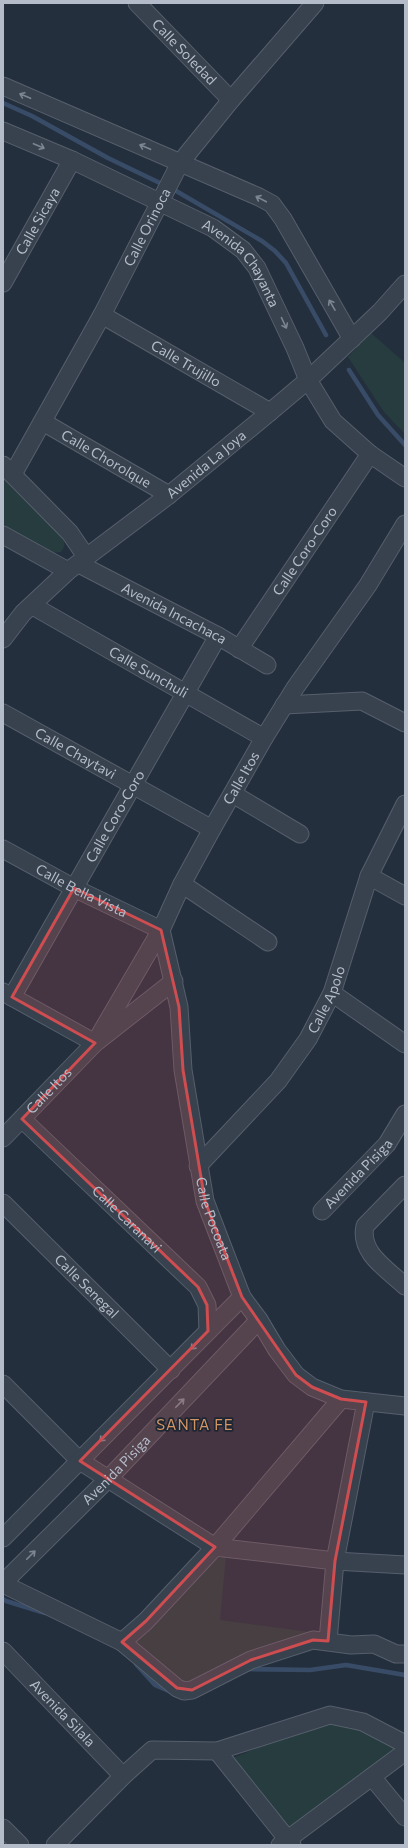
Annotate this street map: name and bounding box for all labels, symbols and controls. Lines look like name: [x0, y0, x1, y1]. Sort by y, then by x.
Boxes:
street label: Calle Soledad: [149, 15, 220, 88]
one-way arrow: [20, 92, 32, 99]
one-way arrow: [32, 143, 44, 150]
one-way arrow: [139, 143, 151, 151]
street label: Calle Sicaya: [12, 184, 63, 257]
street label: Calle Orinoca: [120, 185, 174, 269]
one-way arrow: [255, 194, 267, 202]
street label: Avenida Chayanta: [199, 215, 283, 310]
one-way arrow: [328, 299, 336, 311]
one-way arrow: [281, 317, 288, 329]
street label: Calle Trujillo: [148, 336, 224, 390]
street label: Calle Chorolque: [59, 426, 154, 491]
street label: Avenida La Joya: [163, 426, 249, 502]
street label: Calle Coro-Coro: [268, 503, 340, 598]
street label: Avenida Incachaca: [119, 579, 230, 647]
street label: Calle Sunchuli: [106, 642, 191, 701]
street label: Calle Chaytavi: [32, 724, 119, 782]
street label: Calle Itos: [219, 748, 263, 807]
street label: Calle Coro-Coro: [82, 767, 148, 865]
street label: Calle Bella Vista: [33, 860, 130, 920]
street label: Calle Apolo: [303, 964, 348, 1036]
street label: Calle Itos: [22, 1063, 75, 1117]
street label: Avenida Pisiga: [320, 1136, 396, 1212]
street label: Calle Pocoata: [193, 1176, 236, 1262]
street label: Calle Caranavi: [89, 1182, 166, 1256]
street label: Calle Senegal: [51, 1250, 123, 1321]
one-way arrow: [191, 1339, 200, 1349]
one-way arrow: [176, 1397, 185, 1408]
district label: SANTA FE: [156, 1415, 234, 1433]
street label: Avenida Pisiga: [78, 1431, 153, 1508]
one-way arrow: [99, 1432, 109, 1442]
one-way arrow: [26, 1550, 36, 1560]
street label: Avenida Silala: [27, 1675, 99, 1750]

